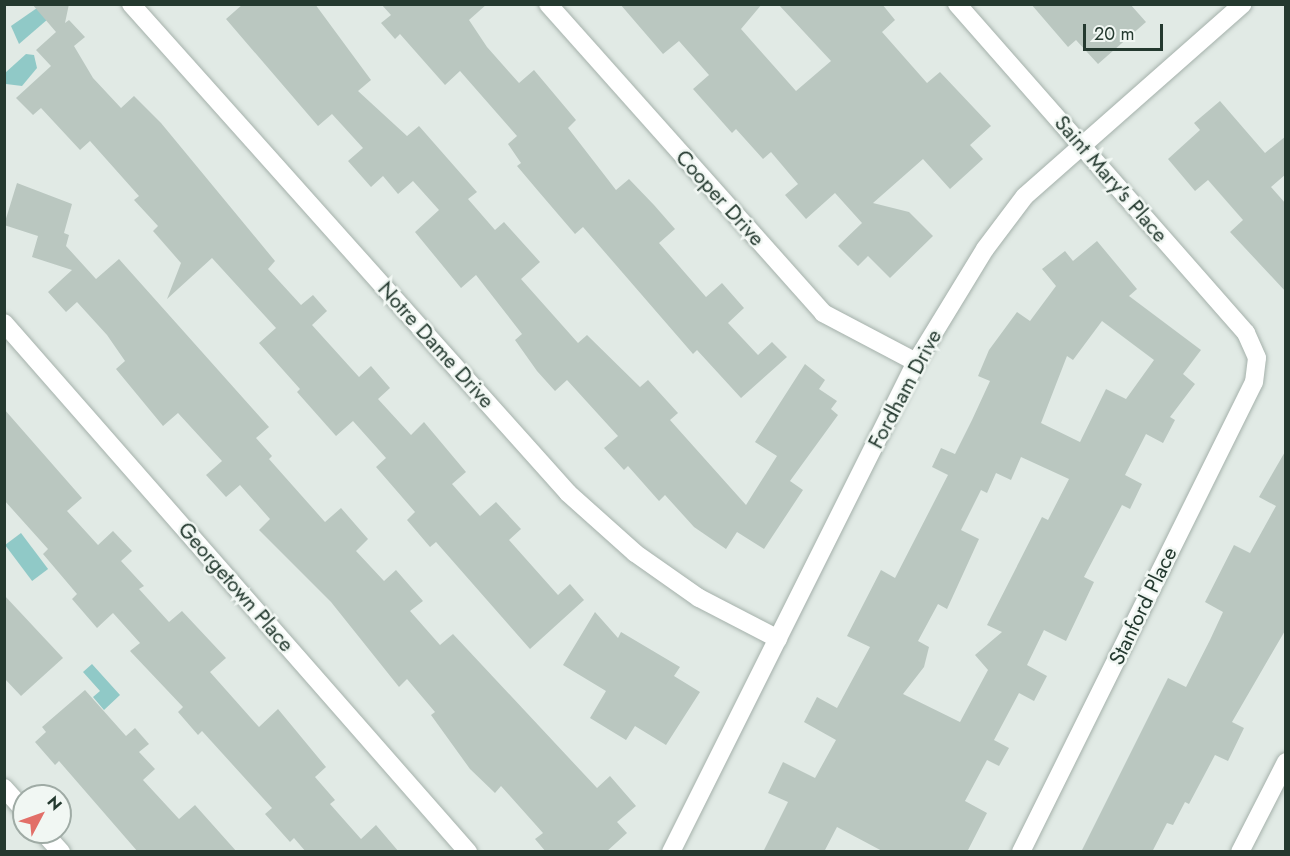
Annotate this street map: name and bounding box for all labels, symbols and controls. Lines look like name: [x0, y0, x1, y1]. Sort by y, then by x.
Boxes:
scale bar: [1086, 12, 1166, 50]
text: 20 m: [1094, 21, 1134, 47]
street label: Saint Mary's Place: [1049, 111, 1173, 247]
street label: Cooper Drive: [670, 145, 770, 251]
street label: Notre Dame Drive: [373, 277, 499, 413]
street label: Fordham Drive: [863, 325, 947, 453]
street label: Georgetown Place: [173, 517, 299, 657]
street label: Stanford Place: [1104, 543, 1182, 669]
north arrow: [12, 784, 72, 844]
text: N: [42, 791, 67, 816]

